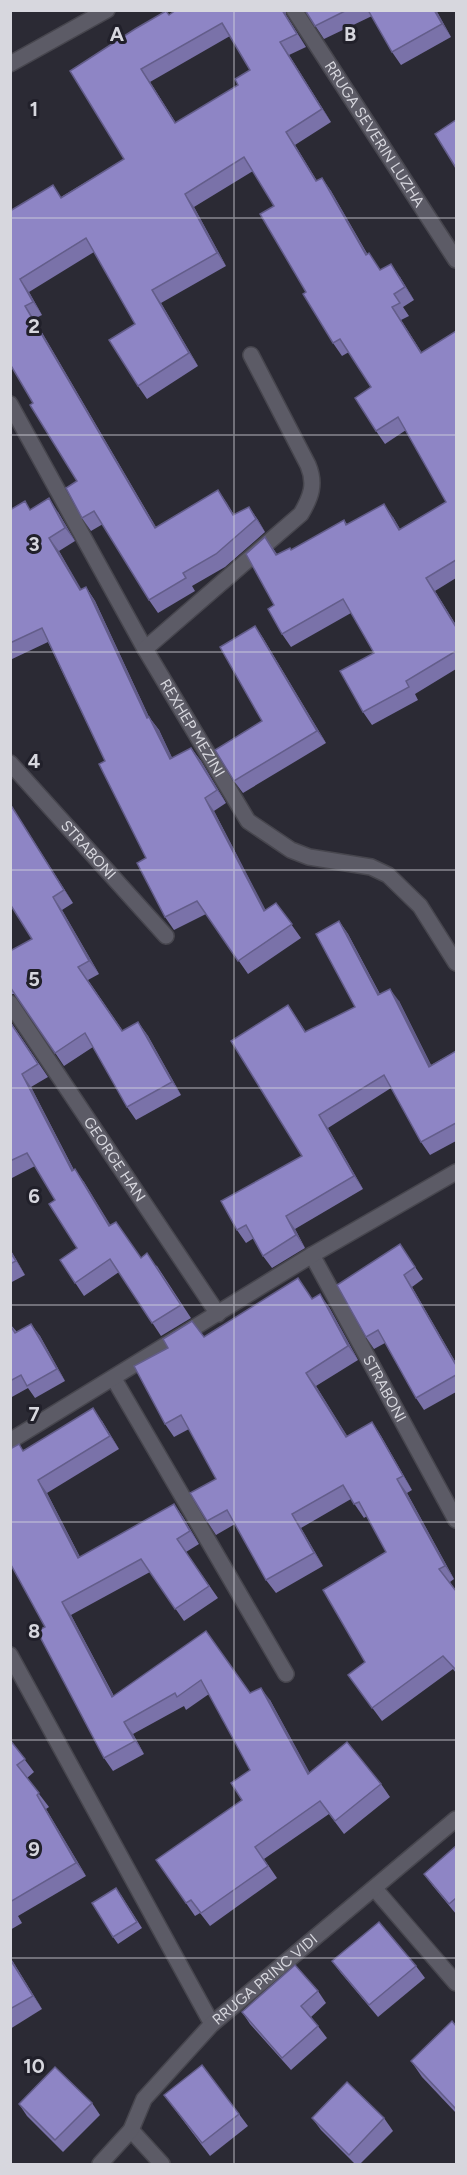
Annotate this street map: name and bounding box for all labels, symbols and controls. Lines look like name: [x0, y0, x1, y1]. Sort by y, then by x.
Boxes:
text: A: [110, 22, 125, 46]
text: B: [344, 22, 356, 46]
street label: RRUGA SEVERIN LUZHA: [321, 58, 428, 211]
text: 1: [30, 97, 38, 121]
text: 2: [28, 314, 40, 338]
text: 3: [28, 532, 40, 556]
street label: REXHEP MEZINI: [156, 676, 229, 780]
text: 4: [28, 749, 41, 773]
street label: STRABONI: [57, 817, 120, 883]
text: 5: [28, 967, 40, 991]
street label: GEORGE HAN: [80, 1113, 149, 1205]
text: 6: [28, 1184, 40, 1208]
street label: STRABONI: [359, 1352, 410, 1425]
text: 7: [28, 1402, 40, 1426]
text: 8: [28, 1619, 40, 1643]
text: 9: [28, 1837, 40, 1861]
street label: RRUGA PRINC VIDI: [209, 1930, 321, 2029]
text: 10: [23, 2054, 45, 2078]

